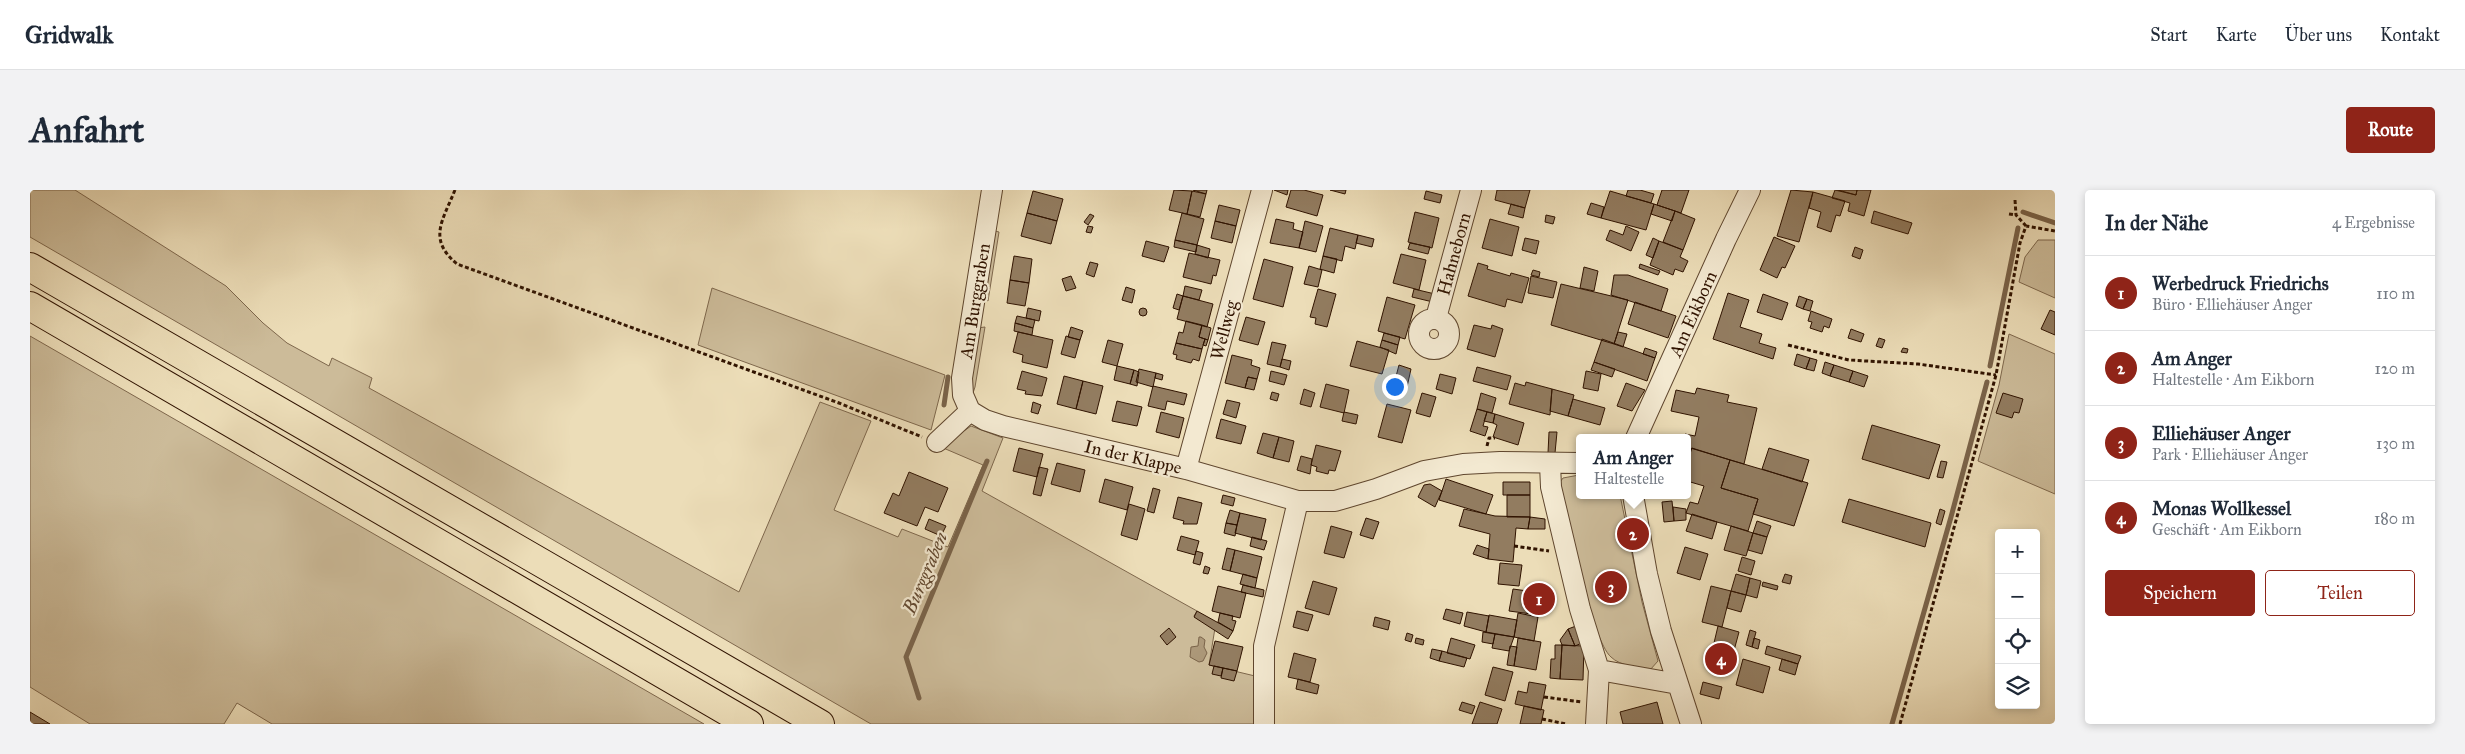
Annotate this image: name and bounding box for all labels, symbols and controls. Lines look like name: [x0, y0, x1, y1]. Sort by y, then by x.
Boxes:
text: Gridwalk: [25, 20, 113, 50]
text: Start: [2150, 24, 2188, 46]
text: Karte: [2216, 24, 2257, 46]
text: Über uns: [2285, 24, 2352, 46]
text: Kontakt: [2380, 24, 2440, 46]
button: Route: [2346, 107, 2435, 153]
text: Anfahrt: [30, 109, 144, 152]
street label: Hahneborn: [1432, 210, 1476, 298]
text: In der Nähe: [2105, 210, 2208, 236]
text: 4 Ergebnisse: [2332, 213, 2415, 232]
street label: Am Burggraben: [955, 242, 996, 361]
street label: Am Eikborn: [1664, 267, 1722, 361]
text: Werbedruck Friedrichs: [2152, 272, 2329, 295]
text: 1: [2118, 284, 2124, 303]
text: 110 m: [2376, 284, 2415, 303]
text: Büro · Elliehäuser Anger: [2152, 295, 2312, 314]
street label: Wellweg: [1205, 297, 1244, 363]
text: Am Anger: [2152, 347, 2232, 370]
text: 2: [2117, 359, 2125, 378]
text: 120 m: [2375, 359, 2415, 378]
text: Haltestelle · Am Eikborn: [2152, 370, 2315, 389]
your location: [1382, 374, 1408, 400]
text: Elliehäuser Anger: [2152, 422, 2291, 445]
popup: [1576, 434, 1691, 499]
text: 3: [2118, 434, 2124, 453]
text: 130 m: [2376, 434, 2415, 453]
street label: In der Klappe: [1082, 435, 1184, 479]
text: Park · Elliehäuser Anger: [2152, 445, 2308, 464]
text: Am Anger: [1594, 446, 1673, 469]
text: Haltestelle: [1594, 469, 1664, 488]
text: Monas Wollkessel: [2152, 497, 2291, 520]
text: 4: [2117, 509, 2125, 528]
text: 180 m: [2374, 509, 2415, 528]
pin: 2: [1617, 515, 1649, 553]
text: Geschäft · Am Eikborn: [2152, 520, 2302, 539]
water label: Burggraben: [897, 529, 953, 618]
map controls: [1995, 529, 2040, 709]
button: +: [1995, 529, 2040, 574]
pin: 3: [1595, 568, 1627, 606]
button: Speichern: [2105, 570, 2255, 616]
button: Teilen: [2265, 570, 2415, 616]
button: −: [1995, 574, 2040, 619]
pin: 1: [1523, 580, 1555, 618]
button: locate: [1995, 619, 2040, 664]
pin: 4: [1705, 640, 1737, 678]
button: layers: [1995, 664, 2040, 709]

